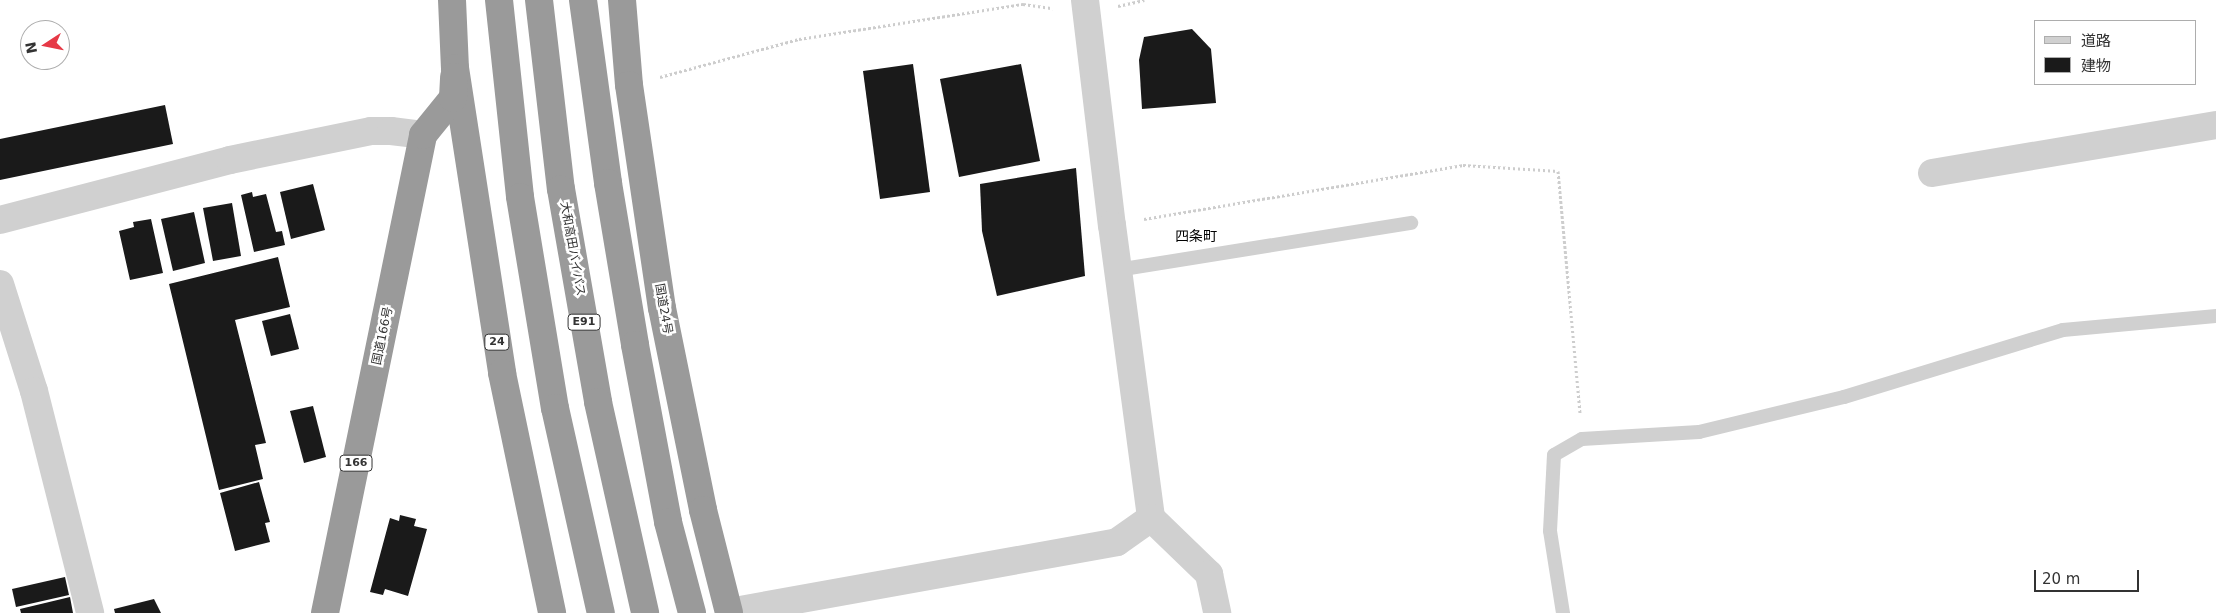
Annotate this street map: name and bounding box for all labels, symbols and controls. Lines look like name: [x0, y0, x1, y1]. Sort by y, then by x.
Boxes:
north arrow: [20, 20, 70, 70]
legend: [2034, 20, 2196, 85]
text: 道路: [2081, 32, 2111, 50]
text: N: [22, 40, 40, 55]
text: 建物: [2081, 57, 2111, 75]
street label: 大和高田バイパス: [557, 200, 587, 298]
district label: 四条町: [1175, 228, 1217, 244]
street label: 国道24号: [651, 283, 675, 335]
street label: 国道166号: [370, 306, 396, 366]
road number: E91: [566, 314, 602, 331]
road number: 24: [483, 334, 511, 351]
road number: 166: [338, 454, 374, 472]
scale bar: [2036, 560, 2141, 592]
text: 20 m: [2042, 570, 2080, 588]

